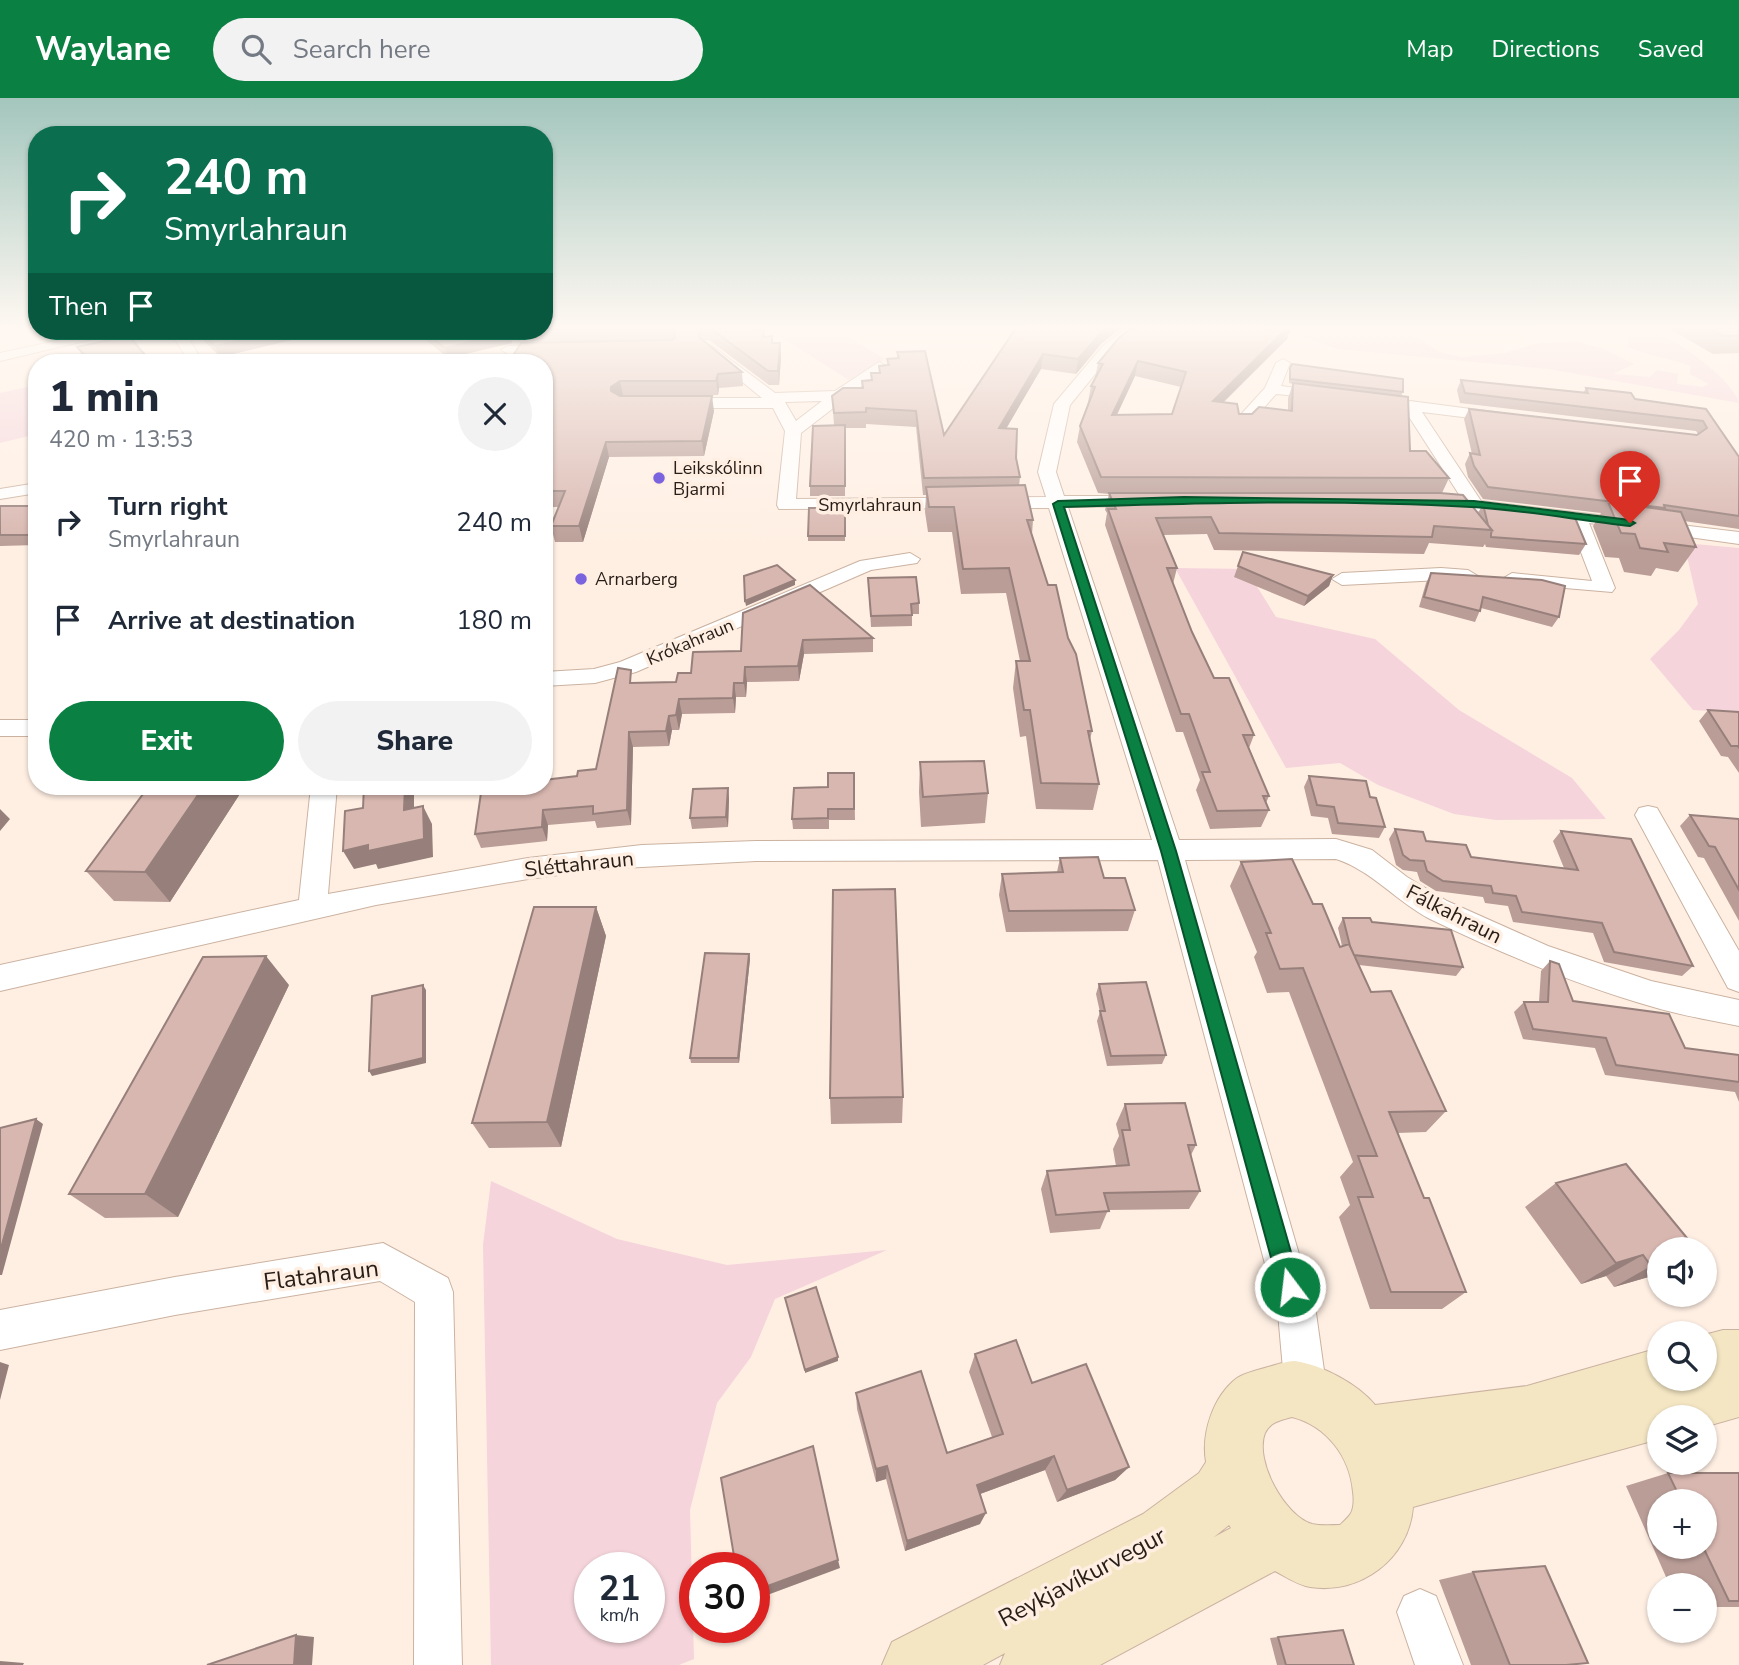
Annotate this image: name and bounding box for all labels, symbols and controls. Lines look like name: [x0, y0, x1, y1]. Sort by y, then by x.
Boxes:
search box: [213, 18, 703, 81]
text: Waylane: [35, 27, 171, 72]
icon: search: [237, 30, 275, 68]
text: Search here: [293, 32, 431, 67]
text: Map: [1406, 33, 1453, 65]
text: Directions: [1491, 33, 1600, 65]
text: Saved: [1638, 33, 1704, 65]
text: 240 m: [164, 144, 308, 211]
icon: right: [49, 154, 140, 245]
text: Smyrlahraun: [164, 208, 348, 251]
icon: arrive: [122, 287, 160, 325]
text: Then: [49, 289, 108, 324]
text: 1 min: [49, 369, 159, 426]
button: close: [458, 377, 532, 451]
text: 420 m · 13:53: [49, 424, 194, 455]
pin: [1600, 451, 1660, 523]
place label: Leikskólinn Bjarmi: [673, 456, 763, 501]
icon: arrive: [1611, 462, 1649, 500]
marker: Leikskólinn Bjarmi: [651, 470, 667, 486]
text: Turn right: [108, 489, 227, 524]
street label: Smyrlahraun: [818, 493, 922, 517]
icon: right: [49, 503, 87, 541]
text: 240 m: [456, 505, 532, 540]
text: Smyrlahraun: [108, 524, 240, 555]
place label: Arnarberg: [595, 567, 678, 591]
marker: Arnarberg: [573, 571, 589, 587]
icon: arrive: [49, 601, 87, 639]
text: Arrive at destination: [108, 603, 355, 638]
text: 180 m: [456, 603, 532, 638]
street label: Krókahraun: [643, 613, 737, 671]
button: Exit: [49, 701, 284, 781]
button: Share: [298, 701, 532, 781]
street label: Sléttahraun: [523, 844, 635, 884]
street label: Fálkahraun: [1401, 878, 1507, 950]
map controls: [1647, 1237, 1717, 1643]
button: sound: [1647, 1237, 1717, 1307]
position arrow: [1253, 1250, 1327, 1324]
street label: Flatahraun: [261, 1252, 381, 1298]
button: search: [1647, 1321, 1717, 1391]
button: layers: [1647, 1405, 1717, 1475]
button: +: [1647, 1489, 1717, 1559]
street label: Reykjavíkurvegur: [993, 1519, 1172, 1635]
speed limit sign: 30: [679, 1552, 770, 1643]
text: 21: [598, 1565, 641, 1612]
button: −: [1647, 1573, 1717, 1643]
text: km/h: [600, 1603, 639, 1627]

